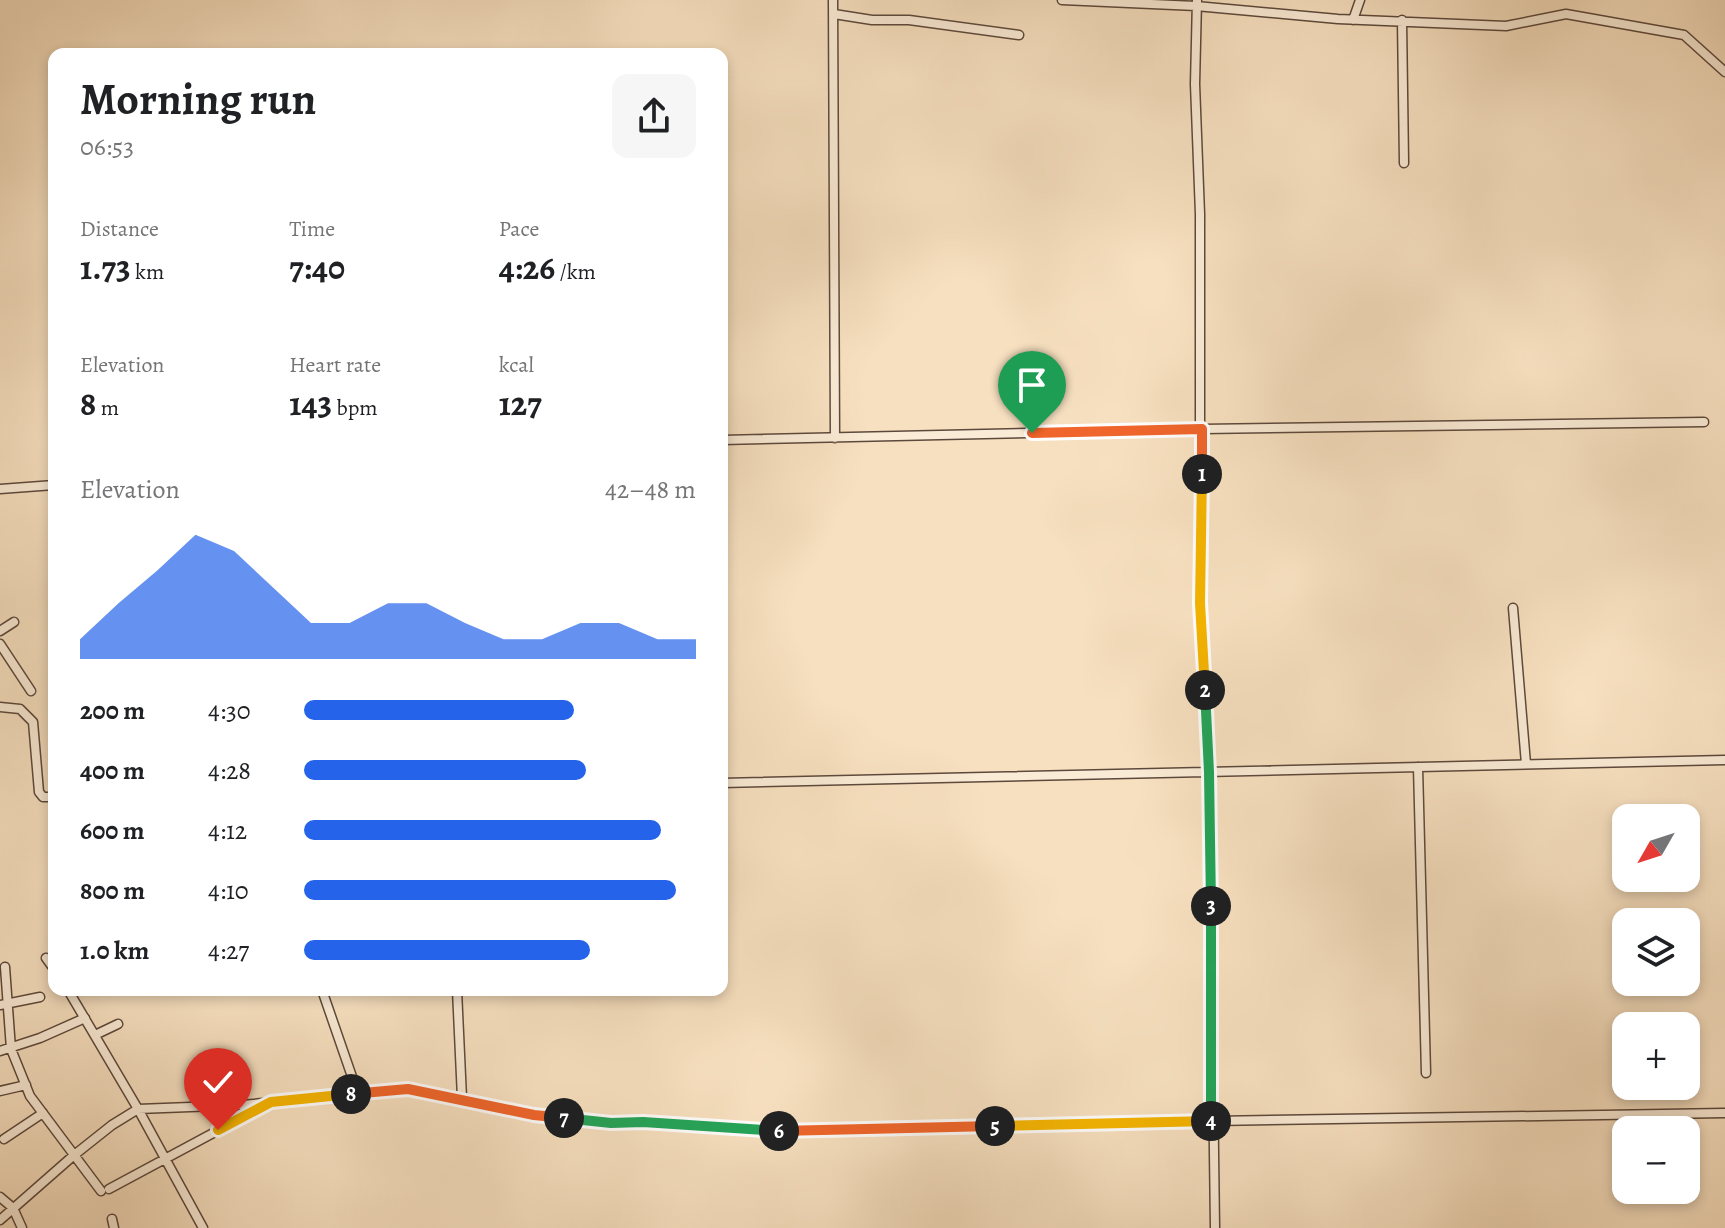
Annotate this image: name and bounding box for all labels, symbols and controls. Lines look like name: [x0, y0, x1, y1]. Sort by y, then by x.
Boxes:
text: Morning run: [80, 69, 316, 129]
button: share: [612, 74, 696, 158]
text: 06:53: [80, 129, 134, 164]
text: Distance: [80, 214, 159, 244]
text: Time: [289, 214, 335, 244]
text: Pace: [499, 214, 539, 244]
text: 1.73: [80, 244, 131, 291]
text: 7:40: [289, 244, 345, 291]
text: 4:26: [499, 244, 555, 291]
text: km: [131, 257, 164, 287]
text: /km: [555, 257, 596, 287]
text: Elevation: [80, 350, 164, 380]
text: Heart rate: [289, 350, 381, 380]
text: kcal: [499, 350, 534, 380]
pin: [998, 351, 1066, 433]
icon: arrive: [1010, 363, 1054, 407]
text: 8: [80, 380, 96, 427]
text: 143: [289, 380, 332, 427]
text: 127: [499, 380, 542, 427]
text: m: [96, 393, 119, 423]
text: bpm: [332, 393, 378, 423]
pin: 1: [1182, 454, 1222, 494]
text: 1: [1198, 459, 1206, 489]
text: Elevation: [80, 472, 180, 507]
text: 42–48 m: [605, 472, 696, 507]
pin: 2: [1185, 670, 1225, 710]
text: 2: [1200, 675, 1210, 705]
text: 200 m: [80, 693, 145, 728]
text: 4:30: [208, 693, 251, 728]
text: 400 m: [80, 753, 145, 788]
text: 4:28: [208, 753, 251, 788]
north arrow: [1612, 804, 1700, 892]
map controls: [1612, 804, 1700, 1204]
text: 600 m: [80, 813, 145, 848]
text: 4:12: [208, 813, 247, 848]
text: 800 m: [80, 873, 145, 908]
text: 4:10: [208, 873, 249, 908]
pin: 3: [1191, 886, 1231, 926]
text: 3: [1206, 891, 1216, 921]
button: layers: [1612, 908, 1700, 996]
text: 1.0 km: [80, 933, 149, 968]
text: 4:27: [208, 933, 249, 968]
button: +: [1612, 1012, 1700, 1100]
pin: [184, 1048, 252, 1130]
icon: check: [196, 1060, 240, 1104]
pin: 8: [331, 1074, 371, 1114]
text: 8: [346, 1079, 356, 1109]
pin: 7: [544, 1098, 584, 1138]
pin: 4: [1191, 1101, 1231, 1141]
text: 7: [559, 1103, 569, 1133]
pin: 5: [975, 1106, 1015, 1146]
text: 4: [1206, 1106, 1216, 1136]
pin: 6: [759, 1111, 799, 1151]
text: 5: [990, 1111, 1000, 1141]
text: 6: [774, 1116, 784, 1146]
button: −: [1612, 1116, 1700, 1204]

